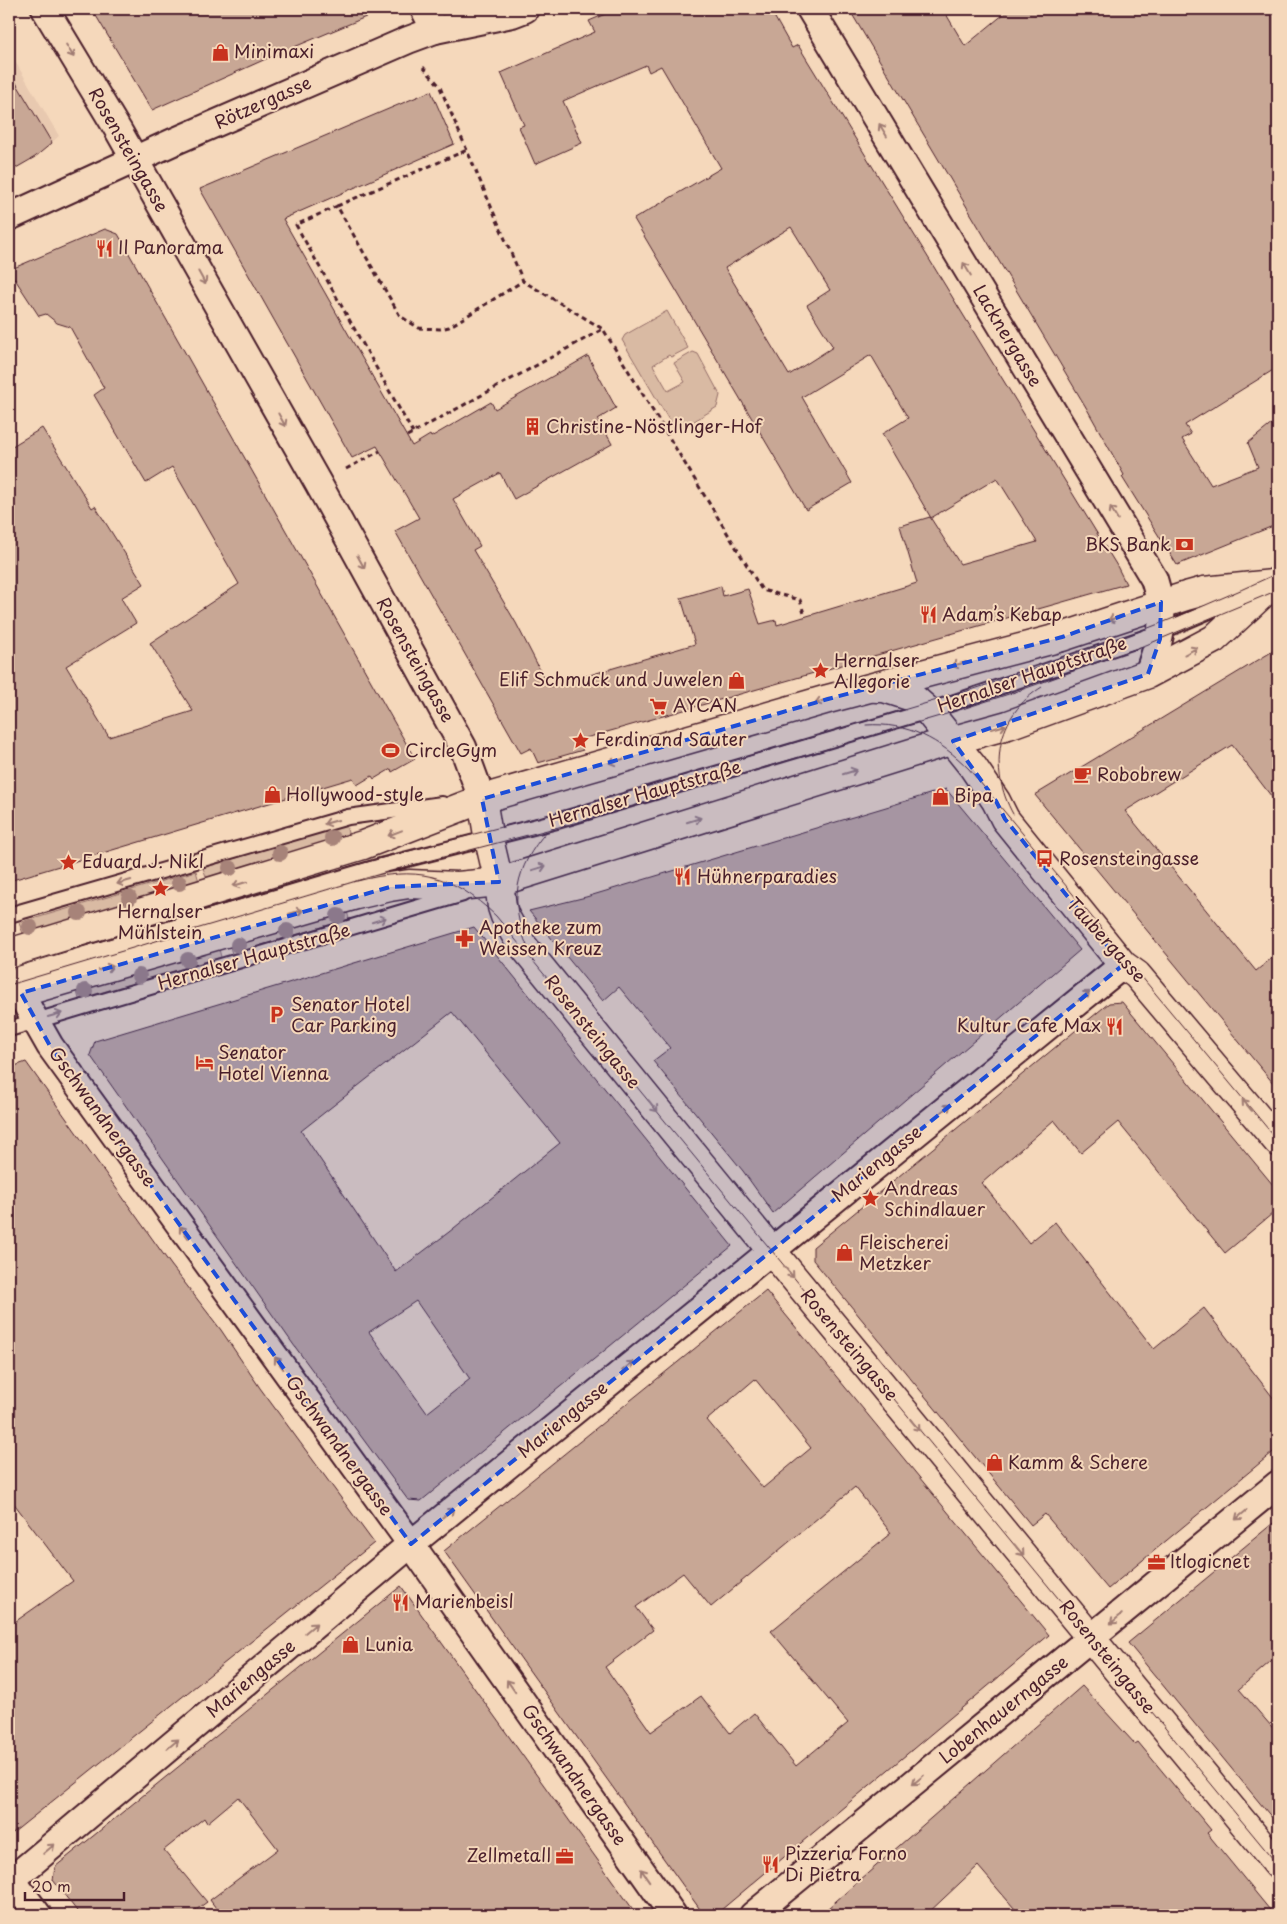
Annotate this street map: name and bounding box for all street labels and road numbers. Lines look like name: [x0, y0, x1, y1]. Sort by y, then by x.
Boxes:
street label: Rötzergasse: [210, 68, 315, 135]
street label: Rosensteingasse: [83, 82, 176, 217]
street label: Lacknergasse: [967, 279, 1050, 392]
street label: Rosensteingasse: [371, 591, 462, 727]
street label: Hernalser Hauptstraße: [933, 628, 1130, 719]
street label: Hernalser Hauptstraße: [545, 752, 744, 833]
street label: Taubergasse: [1061, 890, 1153, 988]
street label: Hernalser Hauptstraße: [154, 915, 353, 996]
street label: Rosensteingasse: [539, 968, 648, 1094]
street label: Gschwandnergasse: [43, 1040, 163, 1192]
street label: Mariengasse: [825, 1118, 927, 1208]
street label: Rosensteingasse: [795, 1282, 906, 1406]
street label: Gschwandnergasse: [280, 1369, 400, 1521]
street label: Mariengasse: [511, 1374, 613, 1464]
street label: Rosensteingasse: [1054, 1593, 1163, 1719]
street label: Mariengasse: [199, 1632, 301, 1723]
street label: Lobenhauerngasse: [933, 1648, 1074, 1769]
street label: Gschwandnergasse: [516, 1698, 634, 1850]

